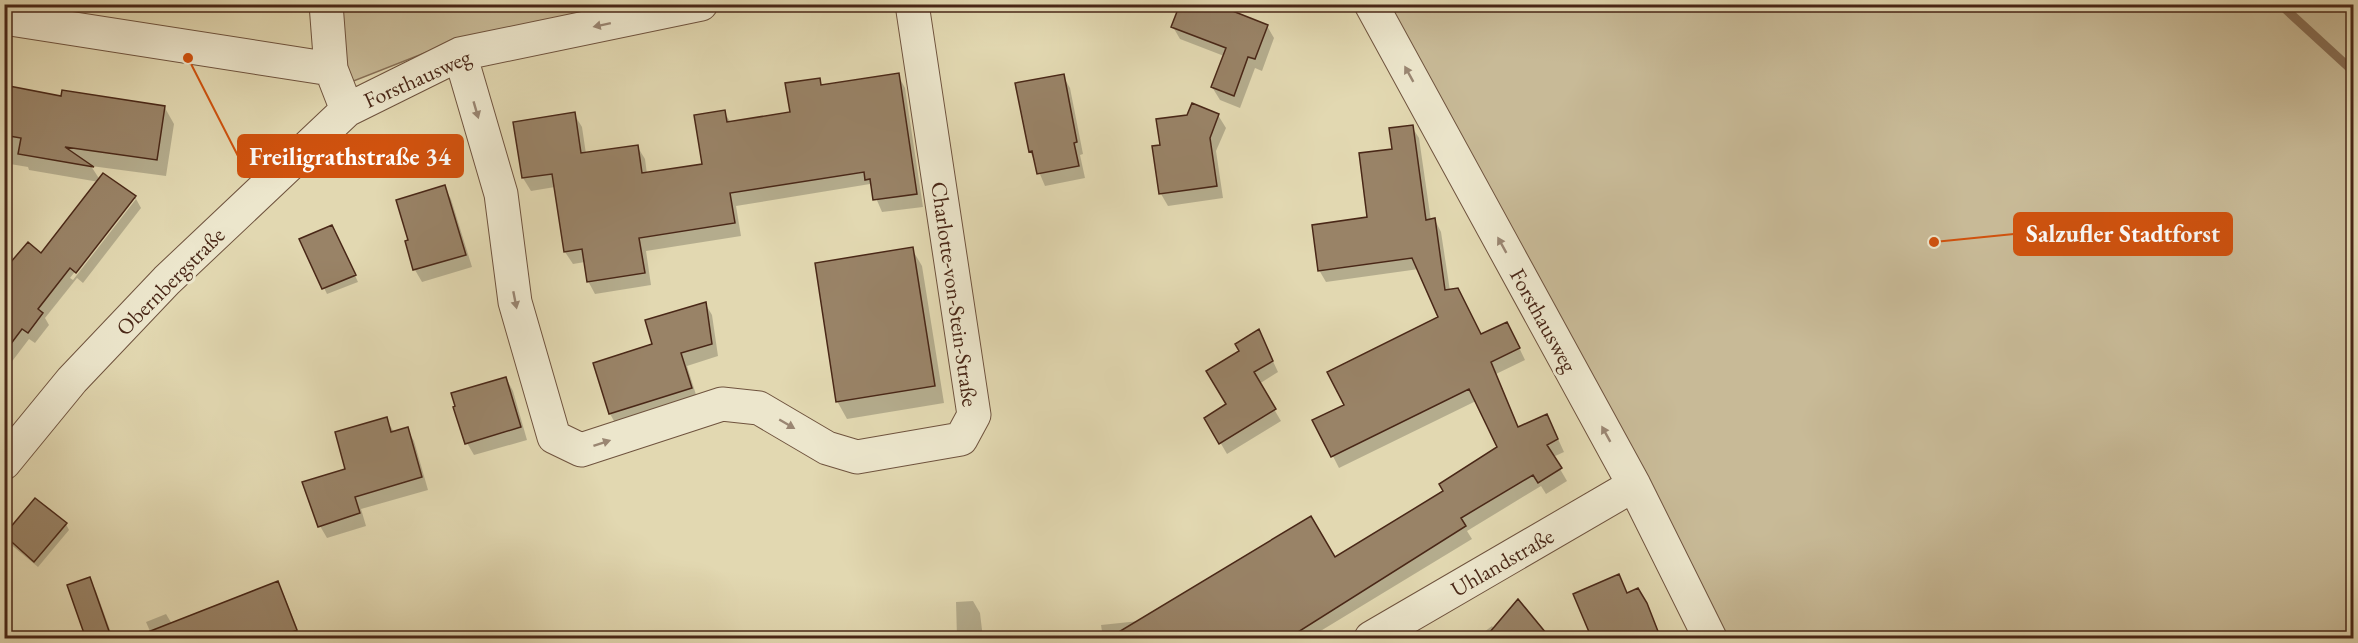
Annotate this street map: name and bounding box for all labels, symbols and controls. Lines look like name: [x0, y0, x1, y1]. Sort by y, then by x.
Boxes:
one-way arrow: [592, 21, 611, 30]
street label: Forsthausweg: [359, 42, 476, 115]
one-way arrow: [1403, 66, 1414, 82]
one-way arrow: [472, 101, 481, 119]
callout: Freiligrathstraße 34: [238, 135, 463, 177]
text: Freiligrathstraße 34: [249, 141, 451, 173]
street label: Charlotte-von-Stein-Straße: [924, 180, 985, 409]
callout: Salzufler Stadtforst: [2014, 213, 2232, 255]
text: Salzufler Stadtforst: [2026, 218, 2220, 249]
street label: Obernbergstraße: [110, 220, 231, 342]
one-way arrow: [1497, 236, 1507, 253]
street label: Forsthausweg: [1503, 263, 1584, 378]
one-way arrow: [511, 291, 520, 310]
one-way arrow: [778, 419, 795, 429]
one-way arrow: [1601, 425, 1611, 442]
one-way arrow: [593, 438, 611, 448]
street label: Uhlandstraße: [1446, 521, 1559, 604]

